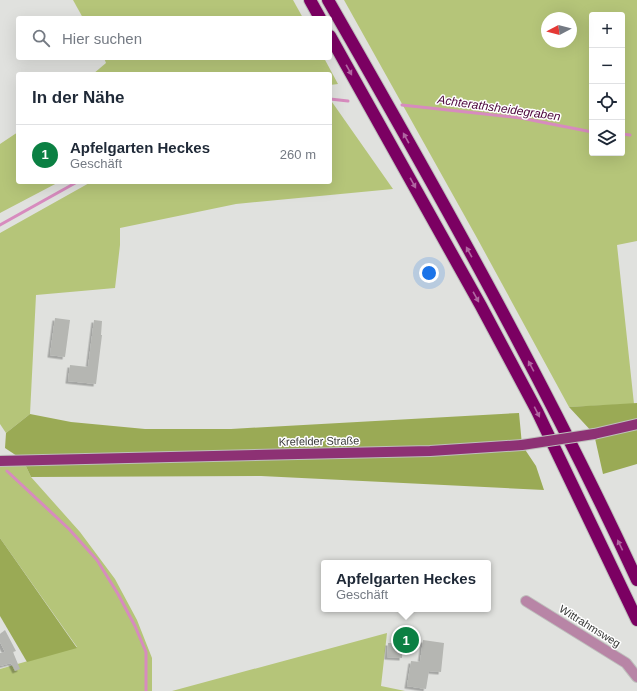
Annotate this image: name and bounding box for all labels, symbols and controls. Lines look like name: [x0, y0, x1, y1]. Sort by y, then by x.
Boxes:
north arrow: [541, 12, 577, 48]
map controls: [589, 12, 625, 156]
button: +: [589, 12, 625, 48]
search box: [16, 16, 332, 60]
icon: search: [30, 27, 52, 49]
text: Hier suchen: [62, 30, 142, 47]
button: −: [589, 48, 625, 84]
one-way arrow: [346, 64, 353, 76]
button: locate: [589, 84, 625, 120]
text: In der Nähe: [32, 88, 125, 107]
water label: Achterathsheidegraben: [436, 92, 562, 124]
button: layers: [589, 120, 625, 156]
one-way arrow: [403, 132, 410, 144]
text: Apfelgarten Heckes: [70, 139, 210, 156]
text: 1: [41, 147, 49, 162]
text: 260 m: [280, 147, 316, 162]
text: Geschäft: [70, 156, 122, 171]
one-way arrow: [410, 177, 416, 189]
one-way arrow: [466, 246, 473, 258]
your location: [419, 263, 439, 283]
one-way arrow: [473, 291, 480, 303]
one-way arrow: [528, 360, 534, 372]
one-way arrow: [533, 406, 540, 418]
street label: Krefelder Straße: [279, 434, 359, 448]
one-way arrow: [617, 539, 624, 551]
popup: [321, 560, 491, 612]
text: Apfelgarten Heckes: [336, 570, 476, 587]
text: Geschäft: [336, 587, 388, 602]
street label: Wittrahmsweg: [557, 602, 623, 650]
pin: 1: [393, 625, 419, 655]

